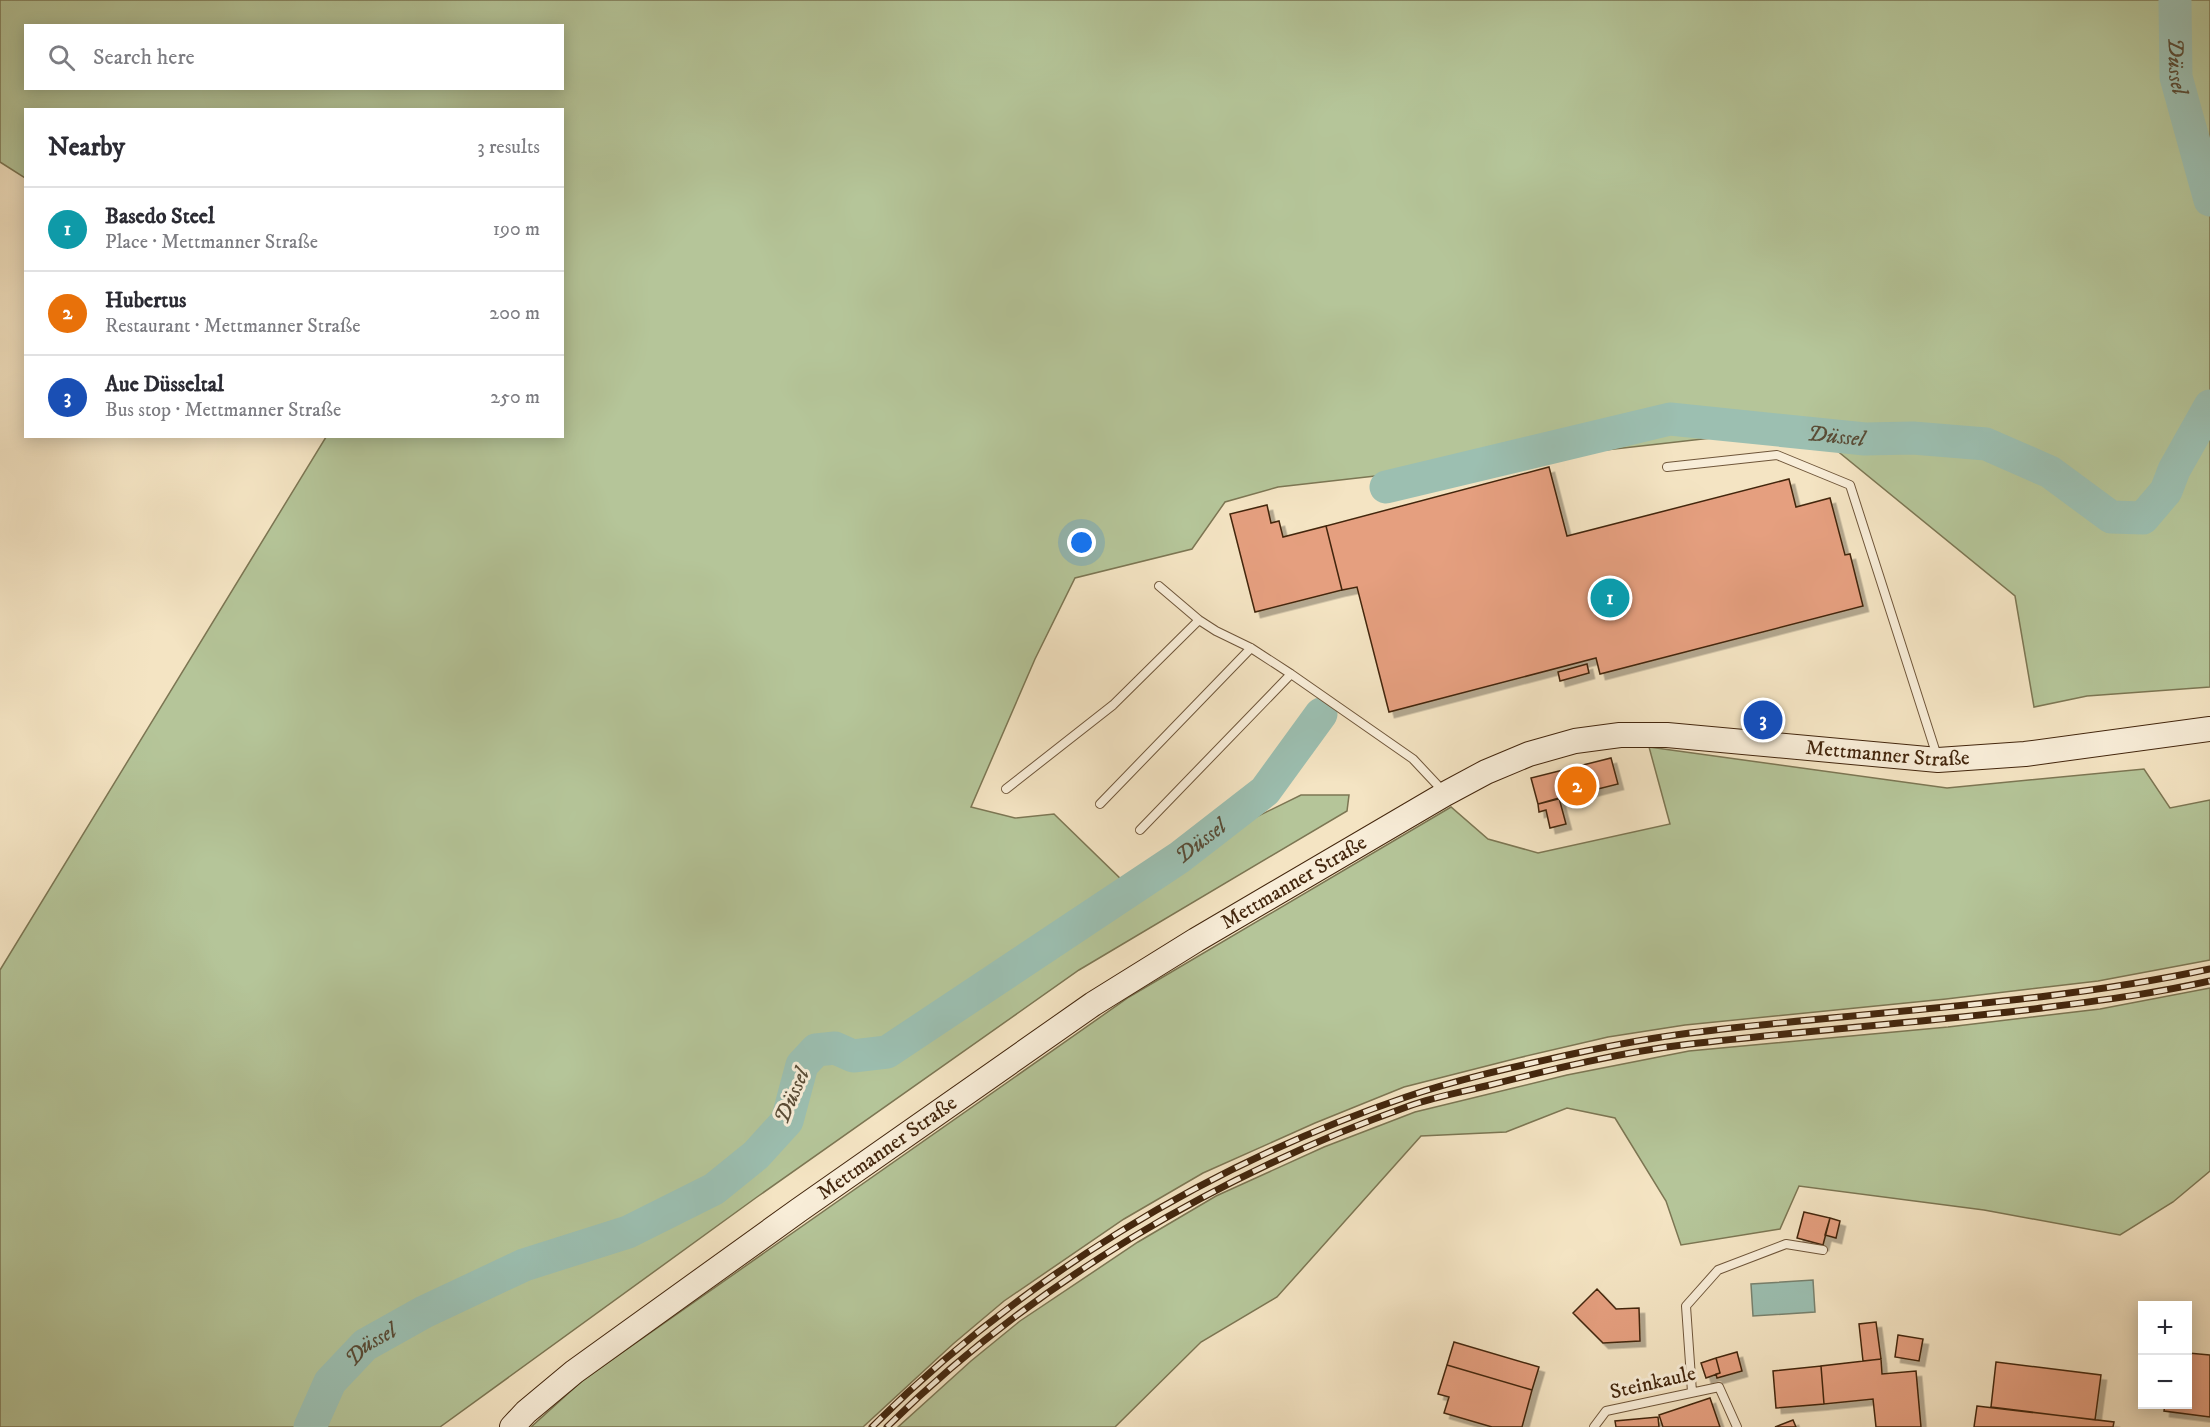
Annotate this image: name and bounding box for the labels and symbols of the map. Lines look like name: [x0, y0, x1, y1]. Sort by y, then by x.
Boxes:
water label: Düssel: [2162, 37, 2194, 100]
water label: Düssel: [1806, 420, 1868, 453]
your location: [1067, 528, 1096, 557]
pin: 1: [1590, 576, 1630, 620]
pin: 3: [1744, 698, 1782, 742]
street label: Mettmanner Straße: [1804, 735, 1971, 773]
pin: 2: [1558, 764, 1596, 808]
water label: Düssel: [1170, 811, 1233, 869]
street label: Mettmanner Straße: [1216, 830, 1372, 935]
water label: Düssel: [768, 1062, 817, 1128]
street label: Mettmanner Straße: [812, 1090, 962, 1206]
water label: Düssel: [339, 1316, 403, 1372]
street label: Steinkaule: [1608, 1360, 1699, 1405]

